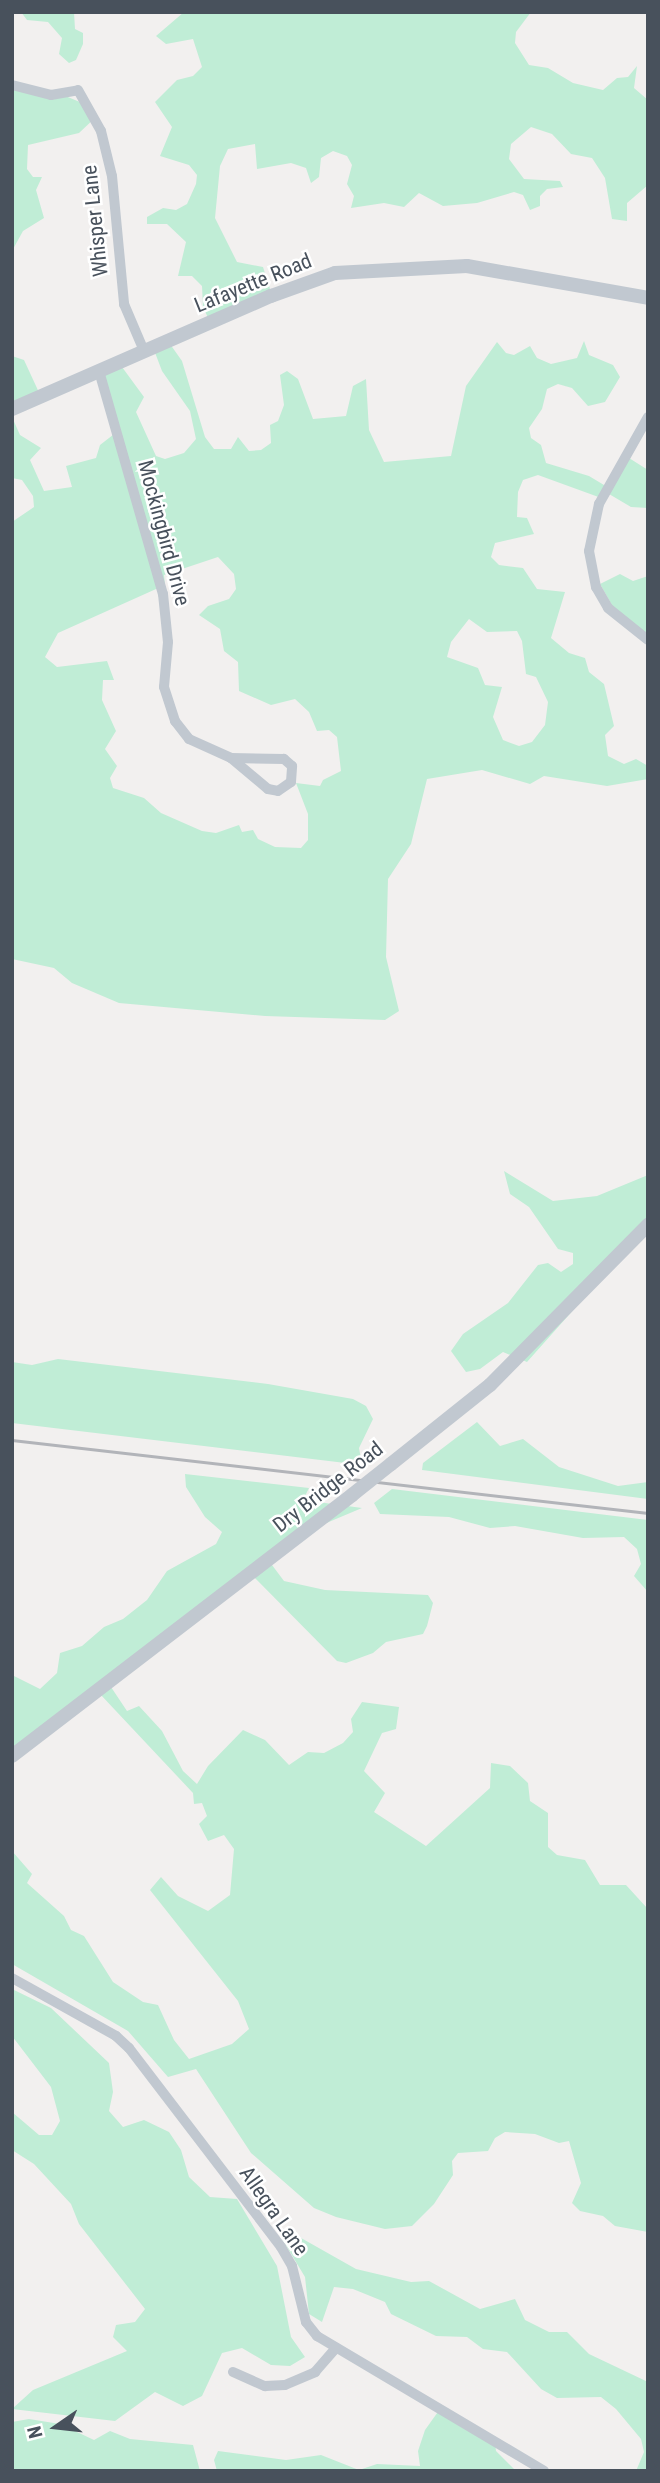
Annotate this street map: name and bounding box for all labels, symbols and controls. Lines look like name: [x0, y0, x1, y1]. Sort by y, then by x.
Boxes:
street label: Whisper Lane: [77, 164, 113, 278]
street label: Lafayette Road: [191, 248, 315, 318]
street label: Mockingbird Drive: [132, 458, 196, 608]
street label: Dry Bridge Road: [268, 1436, 388, 1538]
street label: Allegra Lane: [234, 2162, 314, 2260]
north arrow: [21, 2392, 91, 2462]
text: N: [23, 2424, 48, 2441]

